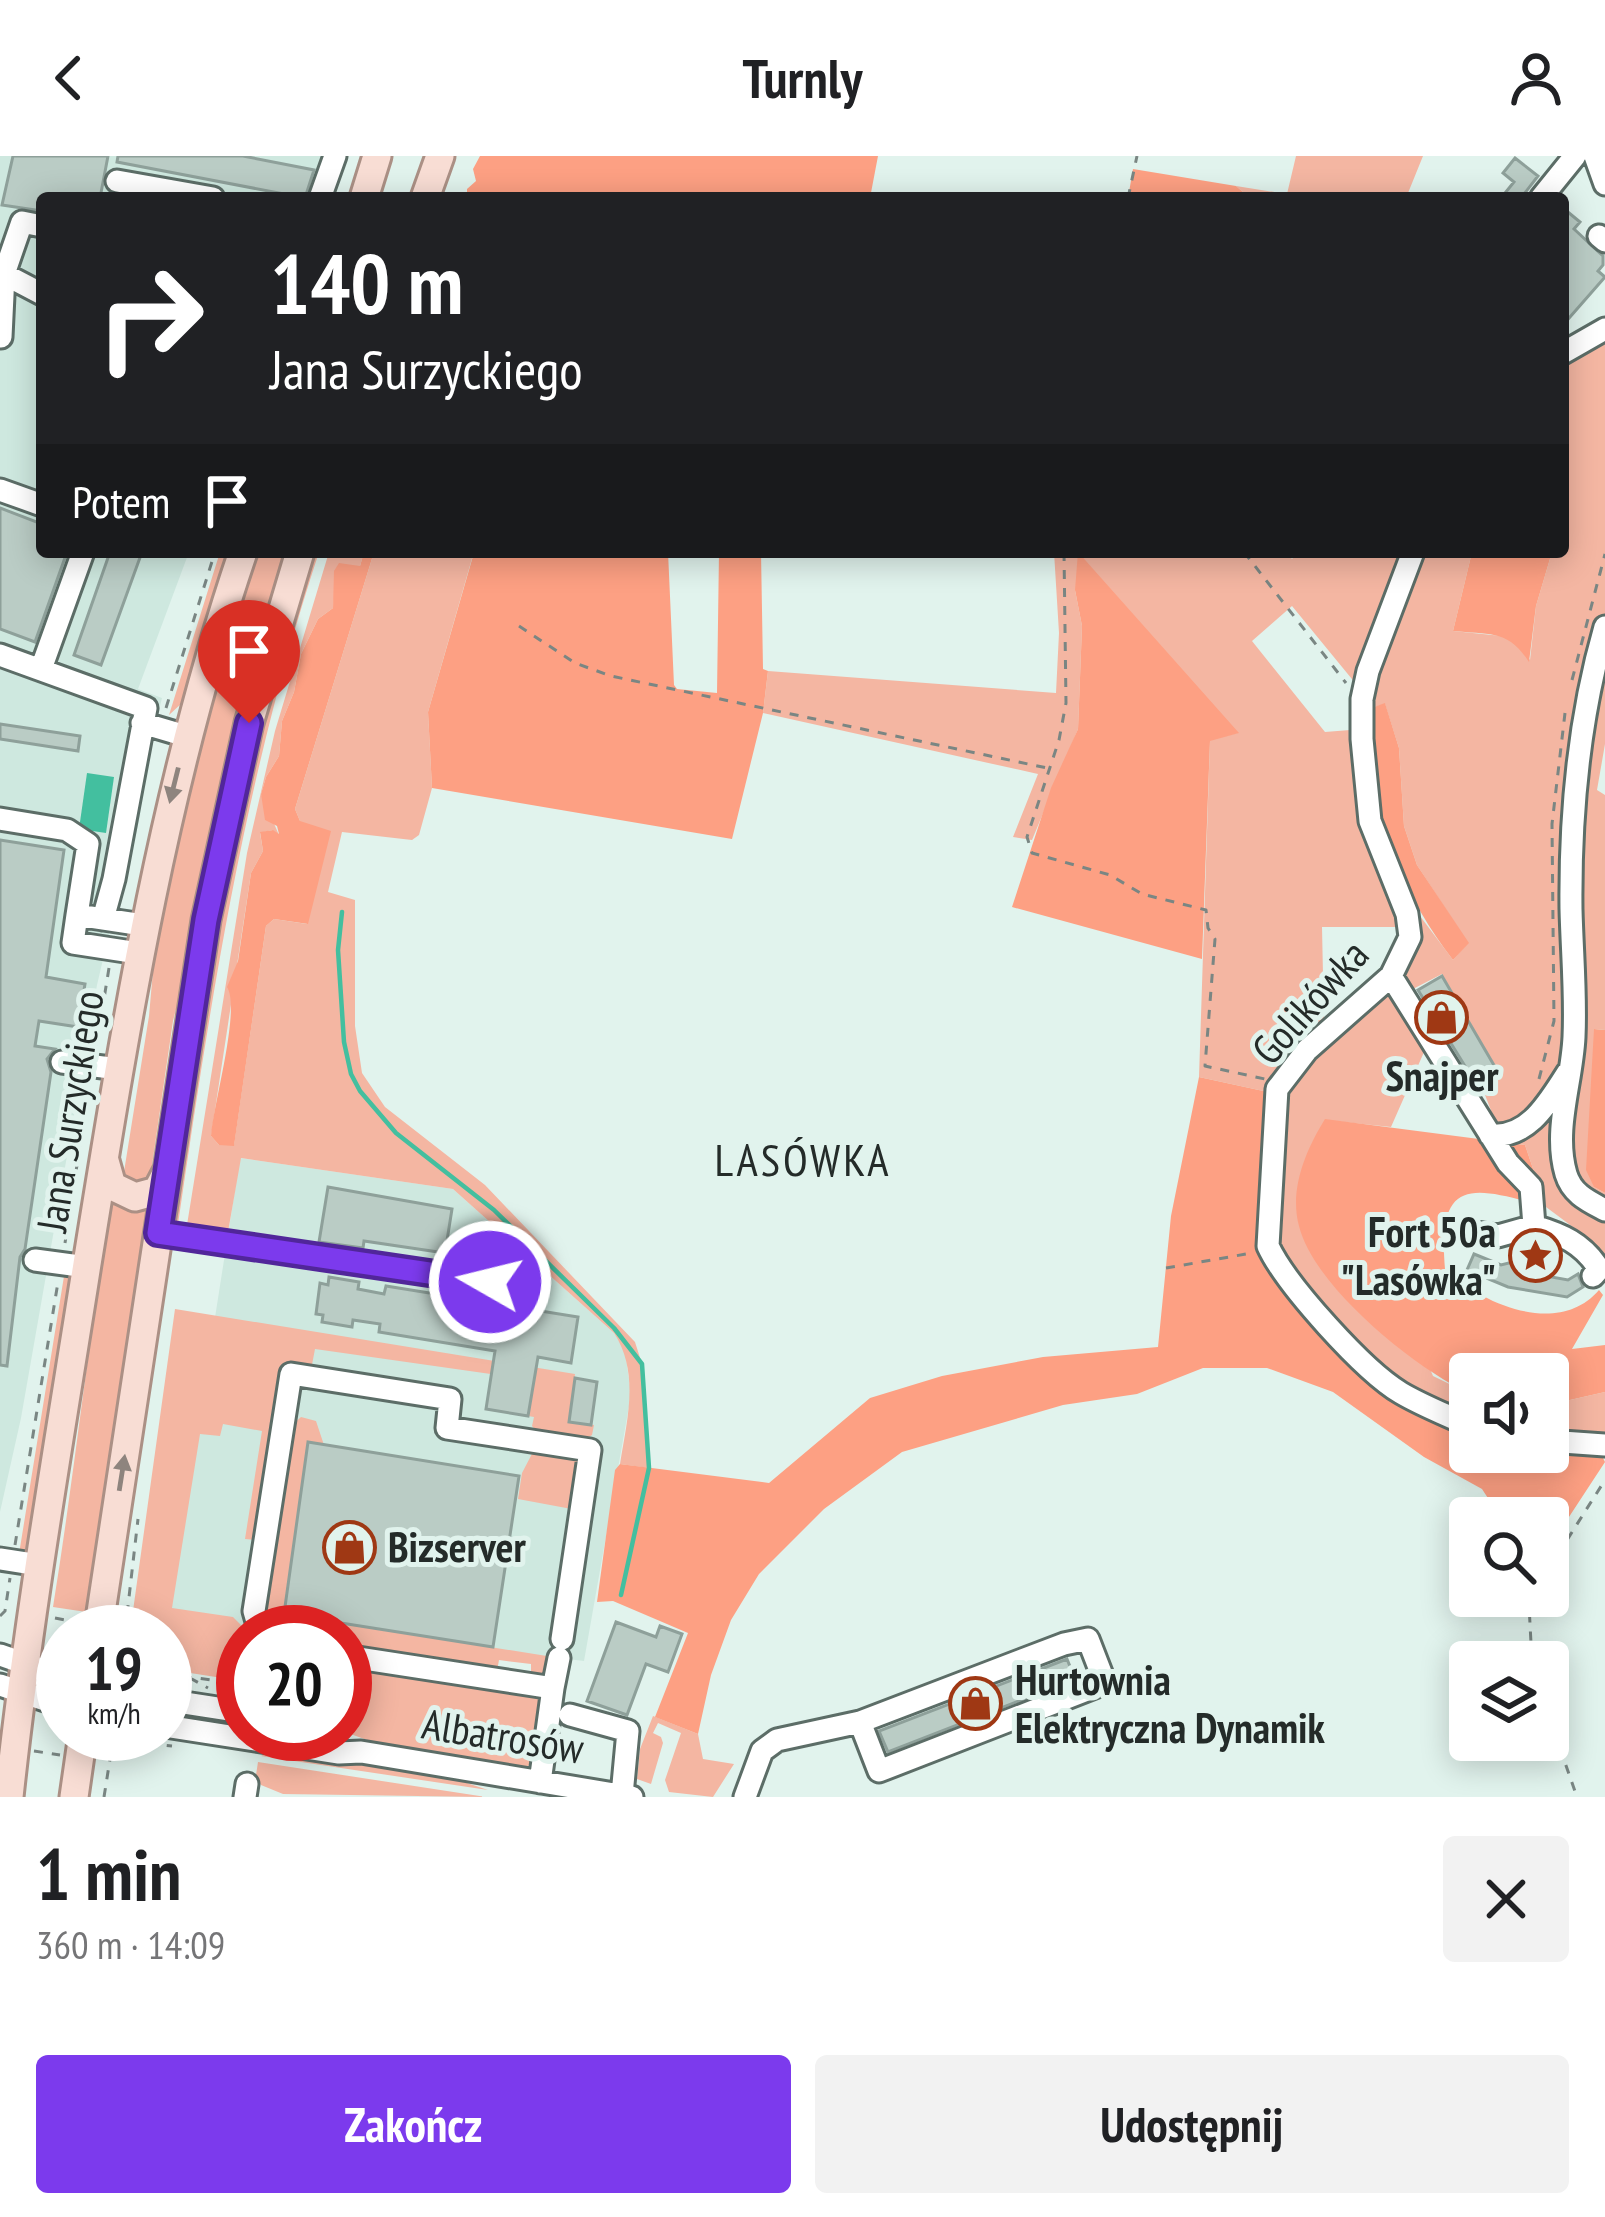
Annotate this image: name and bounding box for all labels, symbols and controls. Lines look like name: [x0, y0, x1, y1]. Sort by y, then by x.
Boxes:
text: Turnly: [743, 43, 862, 113]
icon: back: [36, 45, 102, 111]
icon: person: [1503, 45, 1569, 111]
text: 140 m: [270, 228, 463, 337]
icon: right: [72, 240, 228, 396]
text: Jana Surzyckiego: [270, 334, 583, 404]
icon: arrive: [194, 468, 260, 534]
text: Potem: [72, 472, 170, 530]
pin: [198, 600, 300, 723]
icon: arrive: [216, 618, 282, 684]
one-way arrow: [164, 766, 183, 803]
street label: Golikówka: [1239, 928, 1380, 1076]
street label: Jana Surzyckiego: [23, 987, 116, 1237]
shop icon: Snajper: [1414, 989, 1470, 1045]
place label: Snajper: [1385, 1048, 1499, 1103]
district label: LASÓWKA: [714, 1130, 892, 1188]
place label: Fort 50a "Lasówka": [1340, 1204, 1496, 1307]
position arrow: [427, 1219, 553, 1345]
place icon: Fort 50a "Lasówka": [1507, 1228, 1563, 1284]
map controls: [1449, 1353, 1569, 1761]
button: sound: [1449, 1353, 1569, 1473]
one-way arrow: [113, 1454, 132, 1491]
button: search: [1449, 1497, 1569, 1617]
shop icon: Bizserver: [321, 1519, 377, 1575]
place label: Bizserver: [388, 1519, 526, 1574]
speed limit sign: 20: [216, 1605, 372, 1761]
text: 19: [85, 1629, 143, 1707]
button: layers: [1449, 1641, 1569, 1761]
place label: Hurtownia Elektryczna Dynamik: [1015, 1652, 1325, 1755]
shop icon: Hurtownia Elektryczna Dynamik: [948, 1676, 1004, 1732]
text: km/h: [87, 1693, 141, 1732]
street label: Albatrosów: [418, 1696, 588, 1775]
text: 1 min: [36, 1827, 181, 1920]
button: close: [1443, 1836, 1569, 1962]
text: 360 m · 14:09: [36, 1919, 225, 1970]
button: Zakończ: [36, 2055, 791, 2193]
button: Udostępnij: [815, 2055, 1569, 2193]

